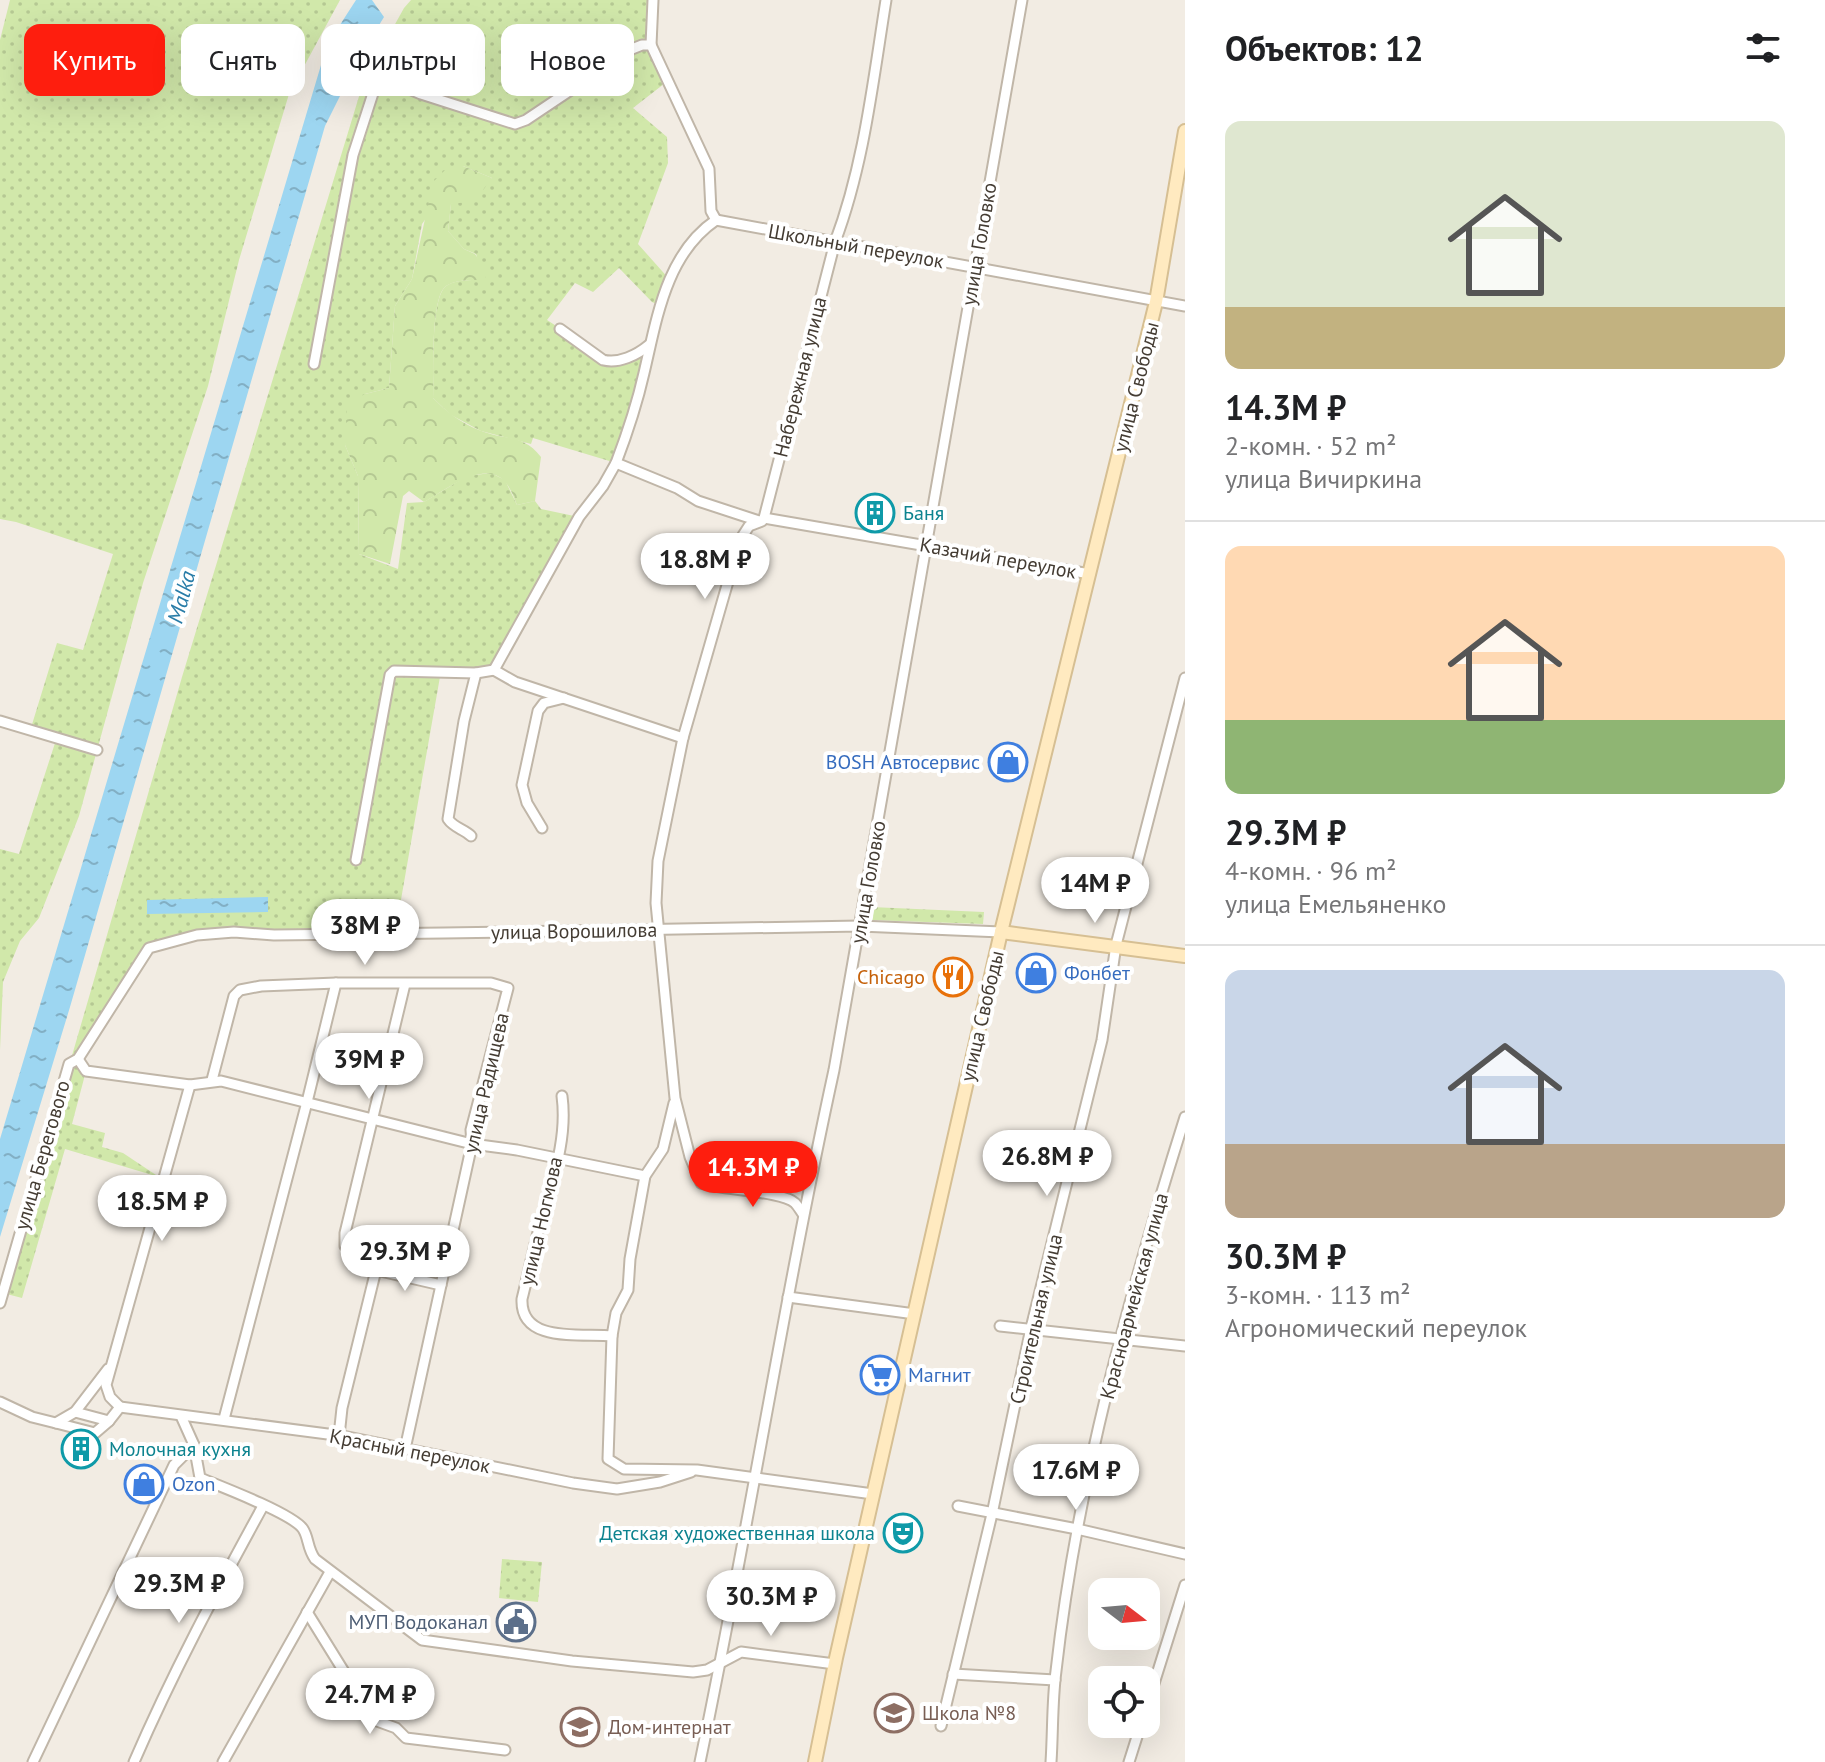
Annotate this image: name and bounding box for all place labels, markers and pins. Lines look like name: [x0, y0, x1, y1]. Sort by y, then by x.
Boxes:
building icon: Баня: [854, 492, 896, 534]
place label: Баня: [903, 500, 944, 526]
pin: 18.8M ₽: [631, 533, 779, 601]
shop icon: BOSH Автосервис: [987, 741, 1029, 783]
place label: BOSH Автосервис: [826, 749, 980, 775]
pin: 14M ₽: [1039, 857, 1151, 925]
pin: 38M ₽: [309, 899, 421, 967]
shop icon: Фонбет: [1015, 952, 1057, 994]
restaurant icon: Chicago: [932, 956, 974, 998]
place label: Фонбет: [1064, 960, 1130, 986]
place label: Chicago: [857, 964, 925, 990]
pin: 39M ₽: [313, 1033, 425, 1101]
pin: 26.8M ₽: [973, 1130, 1121, 1198]
pin: 14.3M ₽: [679, 1141, 827, 1209]
pin: 18.5M ₽: [88, 1175, 236, 1243]
pin: 29.3M ₽: [331, 1225, 479, 1293]
supermarket icon: Магнит: [859, 1354, 901, 1396]
place label: Магнит: [908, 1362, 971, 1388]
building icon: Молочная кухня: [60, 1428, 102, 1470]
place label: Молочная кухня: [109, 1436, 251, 1462]
pin: 17.6M ₽: [1002, 1444, 1150, 1512]
shop icon: Ozon: [123, 1463, 165, 1505]
place label: Ozon: [172, 1471, 216, 1497]
theatre icon: Детская художественная школа: [882, 1512, 924, 1554]
place label: Детская художественная школа: [600, 1520, 875, 1546]
pin: 29.3M ₽: [105, 1557, 253, 1625]
pin: 30.3M ₽: [697, 1570, 845, 1638]
public building icon: МУП Водоканал: [495, 1601, 537, 1643]
place label: МУП Водоканал: [349, 1609, 488, 1635]
pin: 24.7M ₽: [296, 1668, 444, 1736]
school or university icon: Школа №8: [873, 1692, 915, 1734]
place label: Школа №8: [922, 1700, 1016, 1726]
school or university icon: Дом-интернат: [559, 1706, 601, 1748]
place label: Дом-интернат: [608, 1714, 731, 1740]

